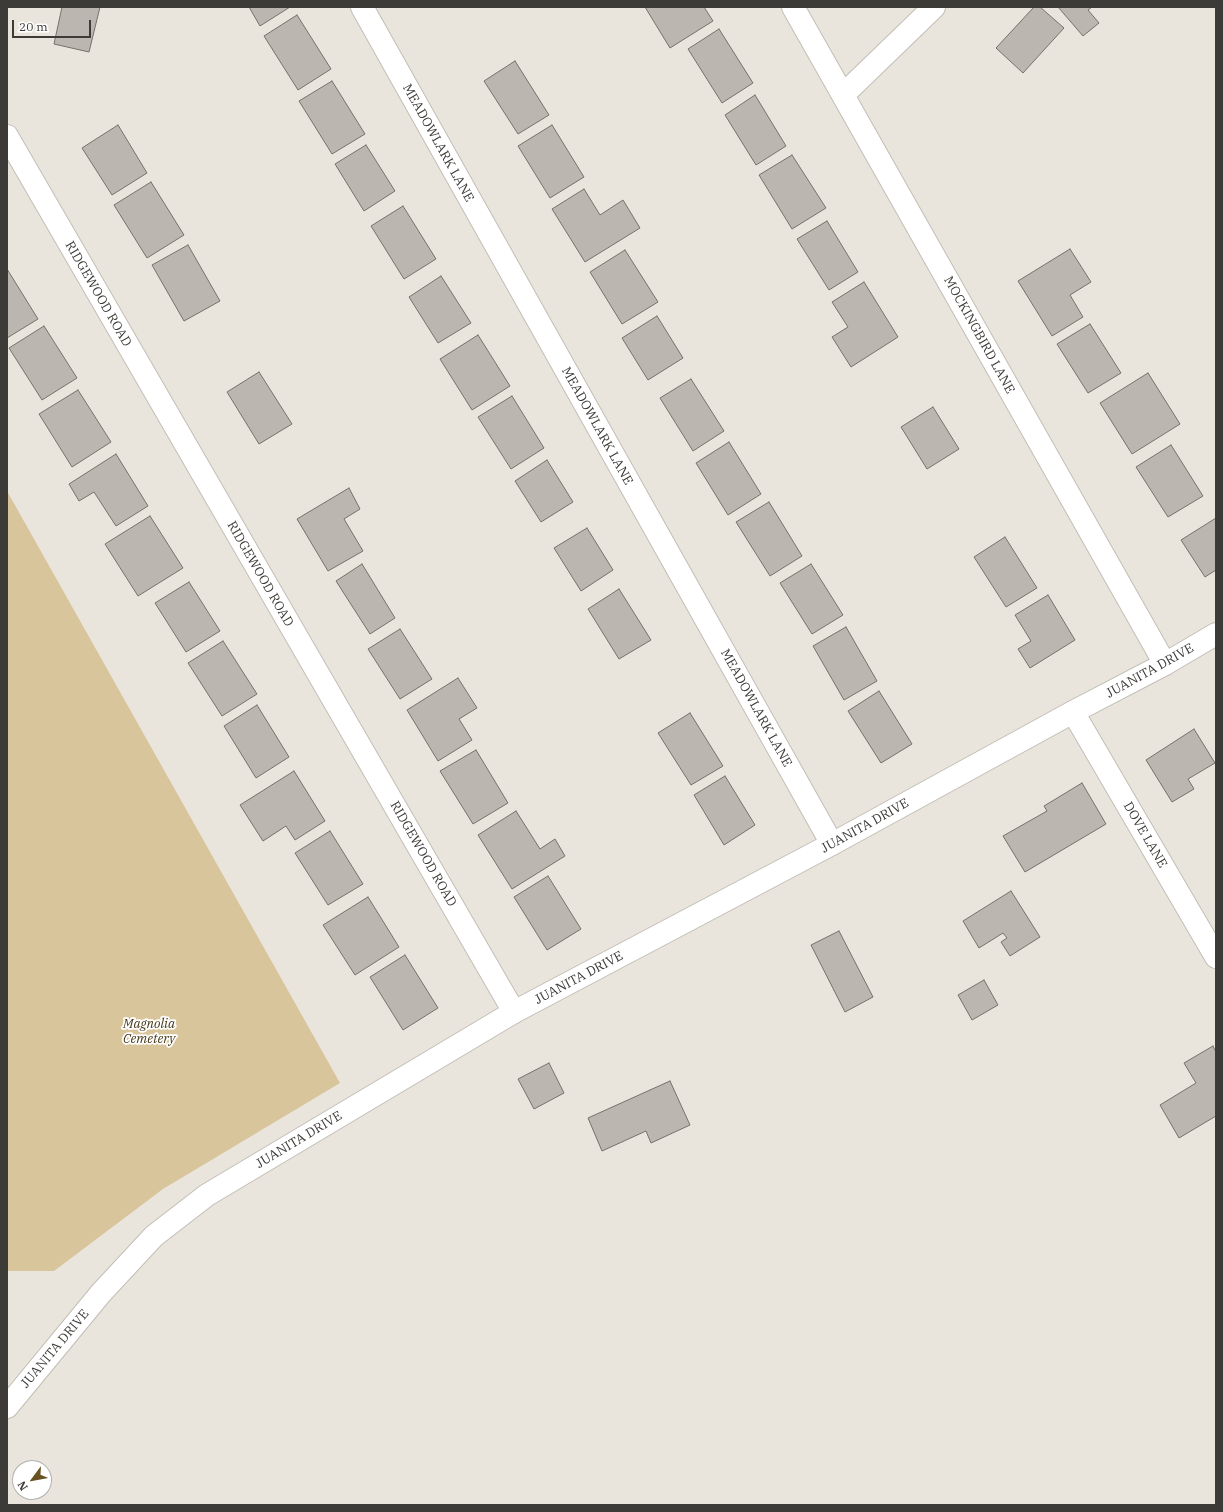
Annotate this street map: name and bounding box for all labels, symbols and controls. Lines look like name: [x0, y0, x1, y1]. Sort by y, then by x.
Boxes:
scale bar: [14, 12, 93, 38]
text: 20 m: [19, 19, 48, 34]
street label: MEADOWLARK LANE: [399, 81, 477, 205]
street label: RIDGEWOOD ROAD: [61, 238, 135, 350]
street label: MOCKINGBIRD LANE: [940, 274, 1018, 396]
street label: MEADOWLARK LANE: [558, 364, 636, 488]
street label: RIDGEWOOD ROAD: [223, 518, 297, 630]
street label: JUANITA DRIVE: [1103, 640, 1197, 702]
street label: MEADOWLARK LANE: [717, 646, 795, 770]
street label: JUANITA DRIVE: [818, 795, 912, 857]
street label: RIDGEWOOD ROAD: [386, 798, 460, 910]
street label: DOVE LANE: [1120, 799, 1170, 871]
street label: JUANITA DRIVE: [532, 948, 626, 1008]
park label: Magnolia Cemetery: [123, 1016, 175, 1047]
street label: JUANITA DRIVE: [253, 1108, 345, 1172]
street label: JUANITA DRIVE: [18, 1307, 92, 1391]
north arrow: [12, 1460, 52, 1500]
text: N: [14, 1478, 31, 1493]

